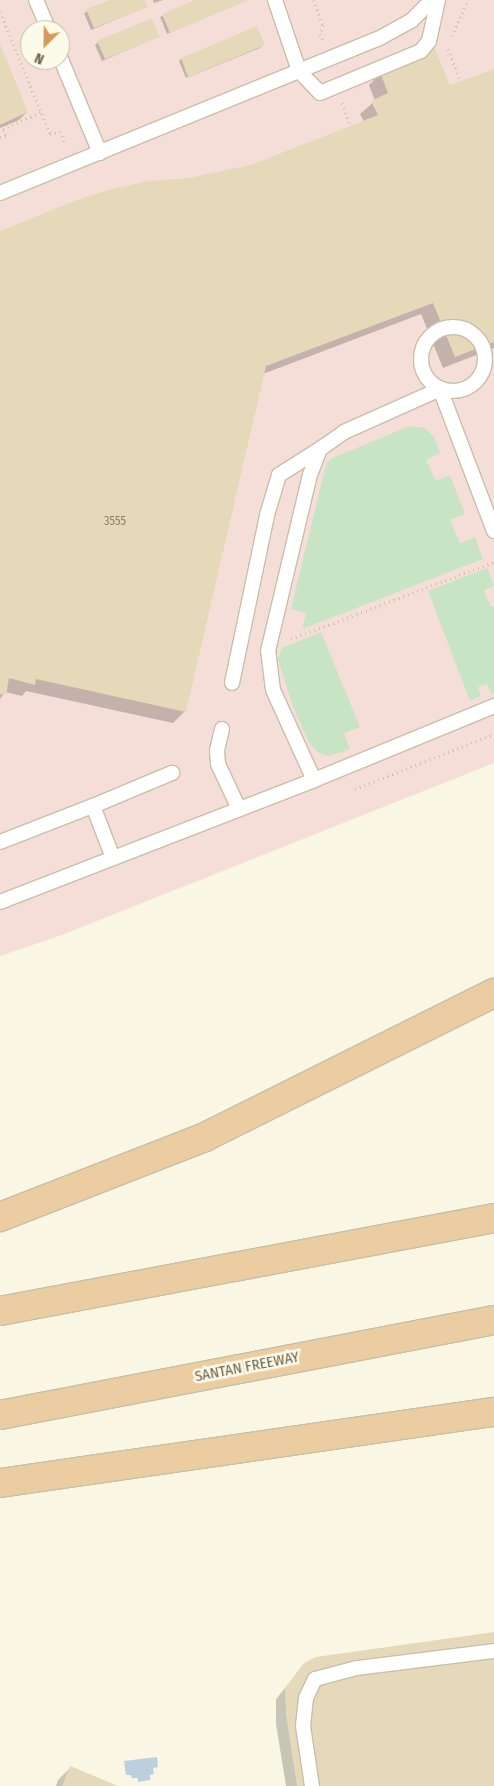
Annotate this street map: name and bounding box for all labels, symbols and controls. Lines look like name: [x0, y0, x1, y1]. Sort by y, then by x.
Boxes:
north arrow: [20, 20, 70, 70]
text: N: [32, 49, 47, 68]
house number: 3555: [104, 515, 126, 529]
street label: SANTAN FREEWAY: [193, 1348, 301, 1386]

